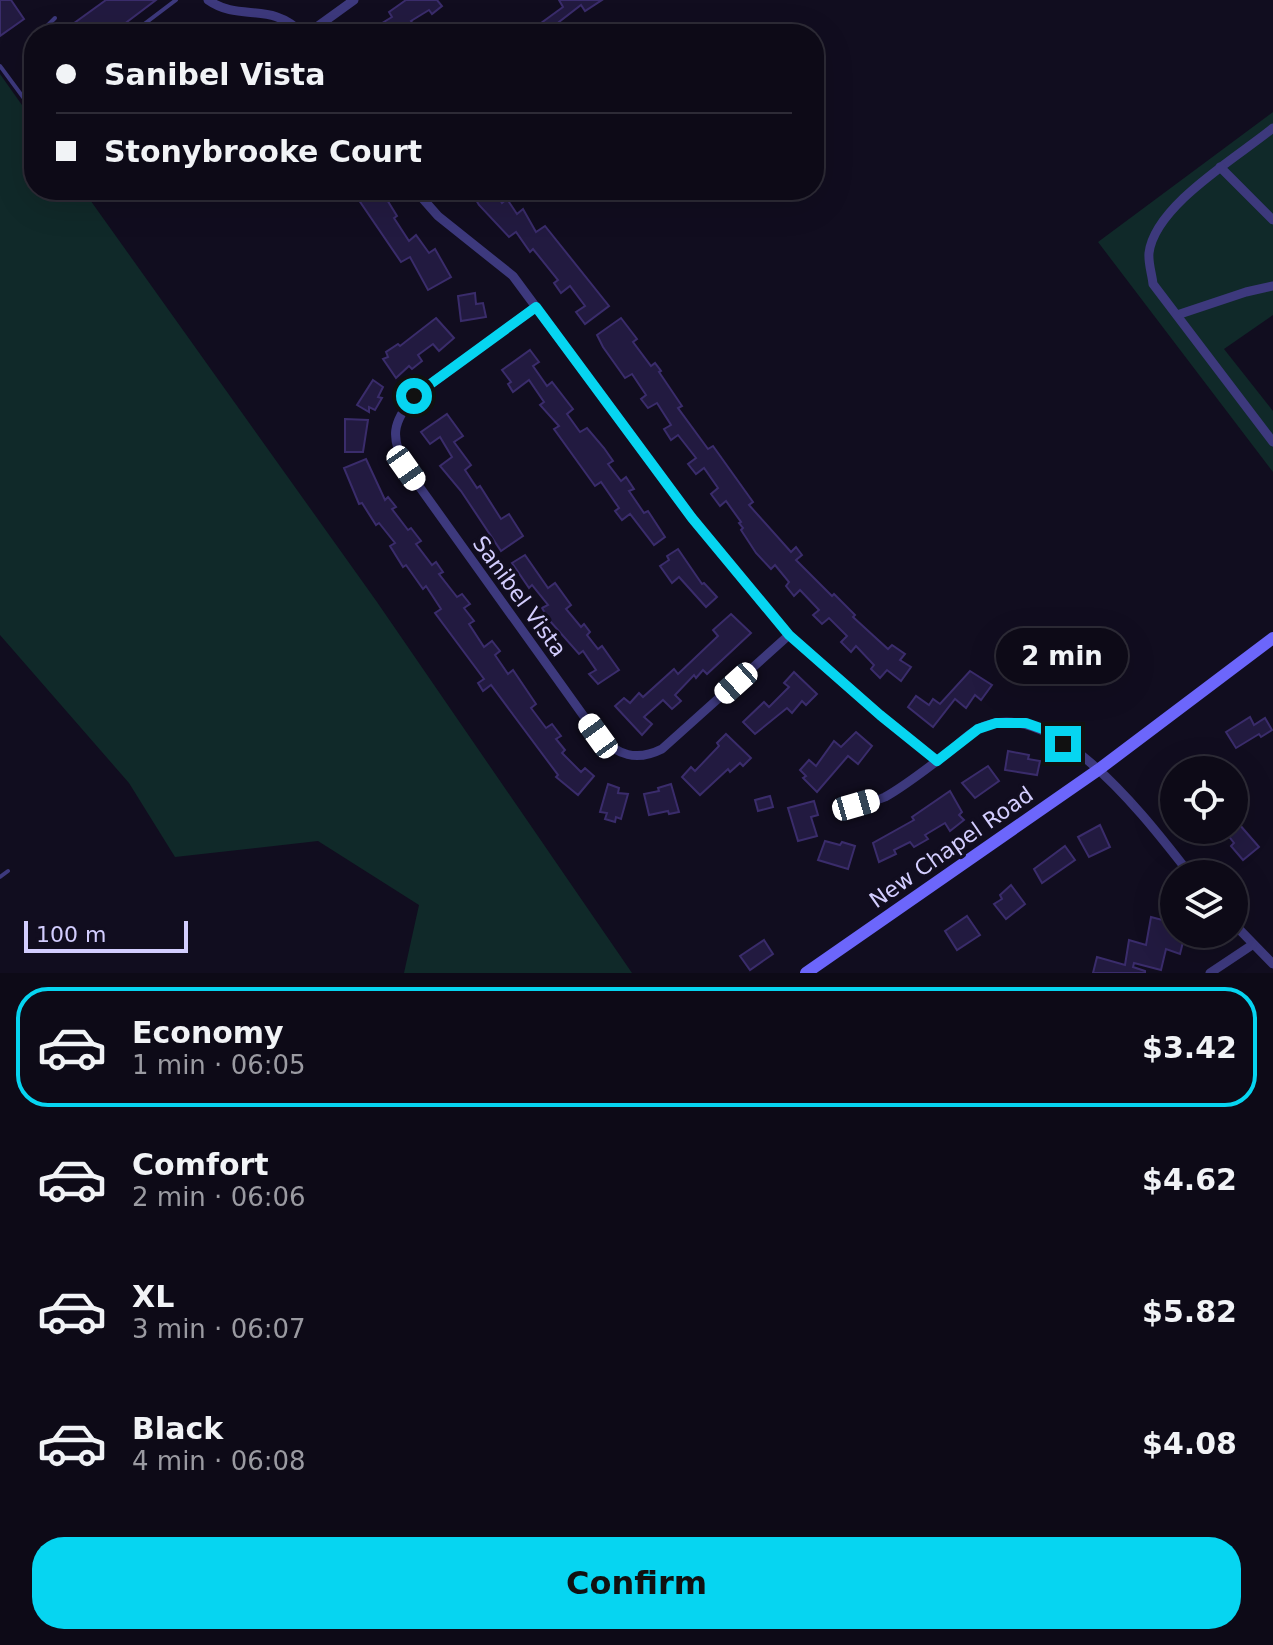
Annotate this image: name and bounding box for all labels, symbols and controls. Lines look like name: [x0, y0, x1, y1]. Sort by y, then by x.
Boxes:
text: Sanibel Vista: [104, 57, 325, 92]
text: Stonybrooke Court: [104, 134, 422, 169]
route start: [396, 378, 432, 414]
car: [382, 441, 430, 495]
street label: Sanibel Vista: [468, 531, 572, 661]
callout: 2 min: [997, 628, 1129, 684]
text: 2 min: [1021, 641, 1103, 671]
car: [710, 658, 762, 708]
car: [574, 710, 622, 762]
route end: [1045, 726, 1081, 762]
map controls: [1160, 756, 1248, 948]
button: locate: [1160, 756, 1248, 844]
street label: New Chapel Road: [865, 782, 1038, 913]
car: [830, 787, 882, 823]
button: layers: [1160, 860, 1248, 948]
scale bar: [24, 917, 188, 953]
text: 100 m: [36, 922, 106, 947]
icon: car: [36, 1011, 108, 1083]
text: Economy: [132, 1015, 284, 1050]
text: $3.42: [1142, 1030, 1237, 1065]
text: 1 min · 06:05: [132, 1050, 306, 1080]
icon: car: [36, 1143, 108, 1215]
text: Comfort: [132, 1147, 269, 1182]
text: $4.62: [1142, 1162, 1237, 1197]
text: 2 min · 06:06: [132, 1182, 306, 1212]
icon: car: [36, 1275, 108, 1347]
text: XL: [132, 1279, 174, 1314]
text: $5.82: [1142, 1294, 1237, 1329]
text: 3 min · 06:07: [132, 1314, 306, 1344]
icon: car: [36, 1407, 108, 1479]
text: Black: [132, 1411, 223, 1446]
text: $4.08: [1142, 1426, 1237, 1461]
text: 4 min · 06:08: [132, 1446, 306, 1476]
button: Confirm: [32, 1537, 1241, 1629]

